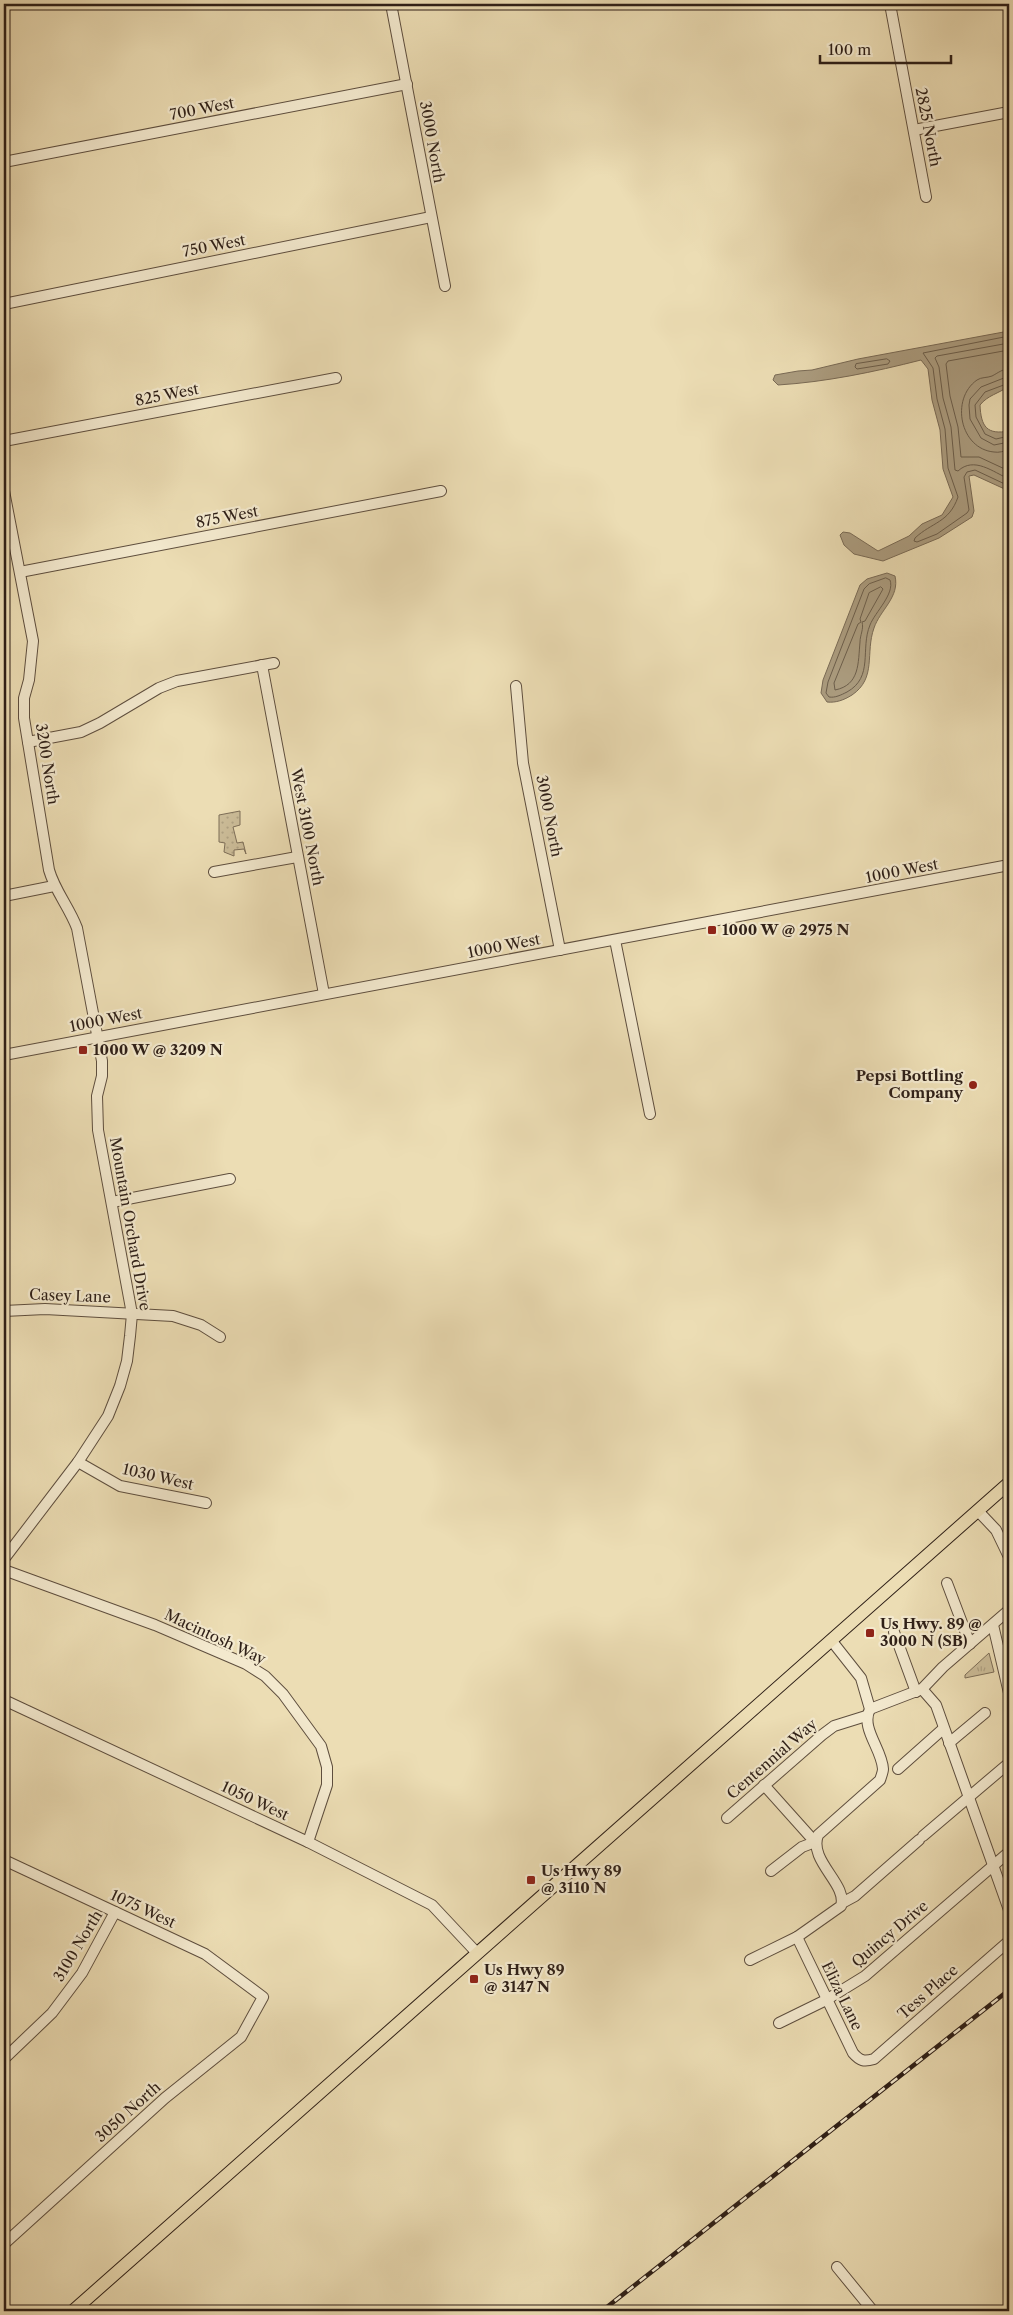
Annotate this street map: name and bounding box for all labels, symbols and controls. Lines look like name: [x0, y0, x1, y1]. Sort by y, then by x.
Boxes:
scale bar: [820, 32, 952, 64]
text: 100 m: [828, 40, 871, 59]
street label: 2825 North: [911, 86, 946, 169]
street label: 700 West: [168, 93, 236, 124]
street label: 3000 North: [416, 99, 449, 185]
street label: 750 West: [181, 230, 248, 261]
street label: 825 West: [133, 379, 201, 410]
street label: 875 West: [194, 501, 260, 532]
street label: 3200 North: [32, 722, 63, 807]
street label: West 3100 North: [287, 766, 328, 888]
street label: 3000 North: [532, 773, 567, 859]
street label: 1000 West: [864, 854, 940, 887]
place label: 1000 W @ 2975 N: [722, 920, 850, 939]
marker: 1000 W @ 2975 N: [706, 924, 718, 936]
street label: 1000 West: [466, 929, 542, 962]
street label: 1000 West: [68, 1003, 144, 1036]
place label: 1000 W @ 3209 N: [93, 1040, 223, 1059]
marker: 1000 W @ 3209 N: [77, 1044, 89, 1056]
place label: Pepsi Bottling Company: [856, 1066, 964, 1102]
marker: Pepsi Bottling Company: [967, 1079, 979, 1091]
street label: Mountain Orchard Drive: [106, 1136, 155, 1312]
street label: Casey Lane: [29, 1285, 111, 1306]
street label: 1030 West: [121, 1459, 196, 1494]
street label: Macintosh Way: [162, 1605, 269, 1669]
place label: Us Hwy. 89 @ 3000 N (SB): [880, 1614, 982, 1650]
marker: Us Hwy. 89 @ 3000 N (SB): [864, 1627, 876, 1639]
street label: Centennial Way: [723, 1714, 821, 1803]
street label: 1050 West: [218, 1777, 293, 1825]
place label: Us Hwy 89 @ 3110 N: [541, 1861, 622, 1897]
marker: Us Hwy 89 @ 3110 N: [525, 1874, 537, 1886]
street label: 1075 West: [107, 1885, 180, 1932]
street label: Quincy Drive: [847, 1896, 932, 1971]
street label: 3100 North: [49, 1906, 107, 1985]
street label: Eliza Lane: [818, 1958, 867, 2033]
place label: Us Hwy 89 @ 3147 N: [484, 1960, 565, 1996]
street label: Tess Place: [894, 1960, 962, 2023]
marker: Us Hwy 89 @ 3147 N: [468, 1973, 480, 1985]
street label: 3050 North: [91, 2077, 165, 2146]

